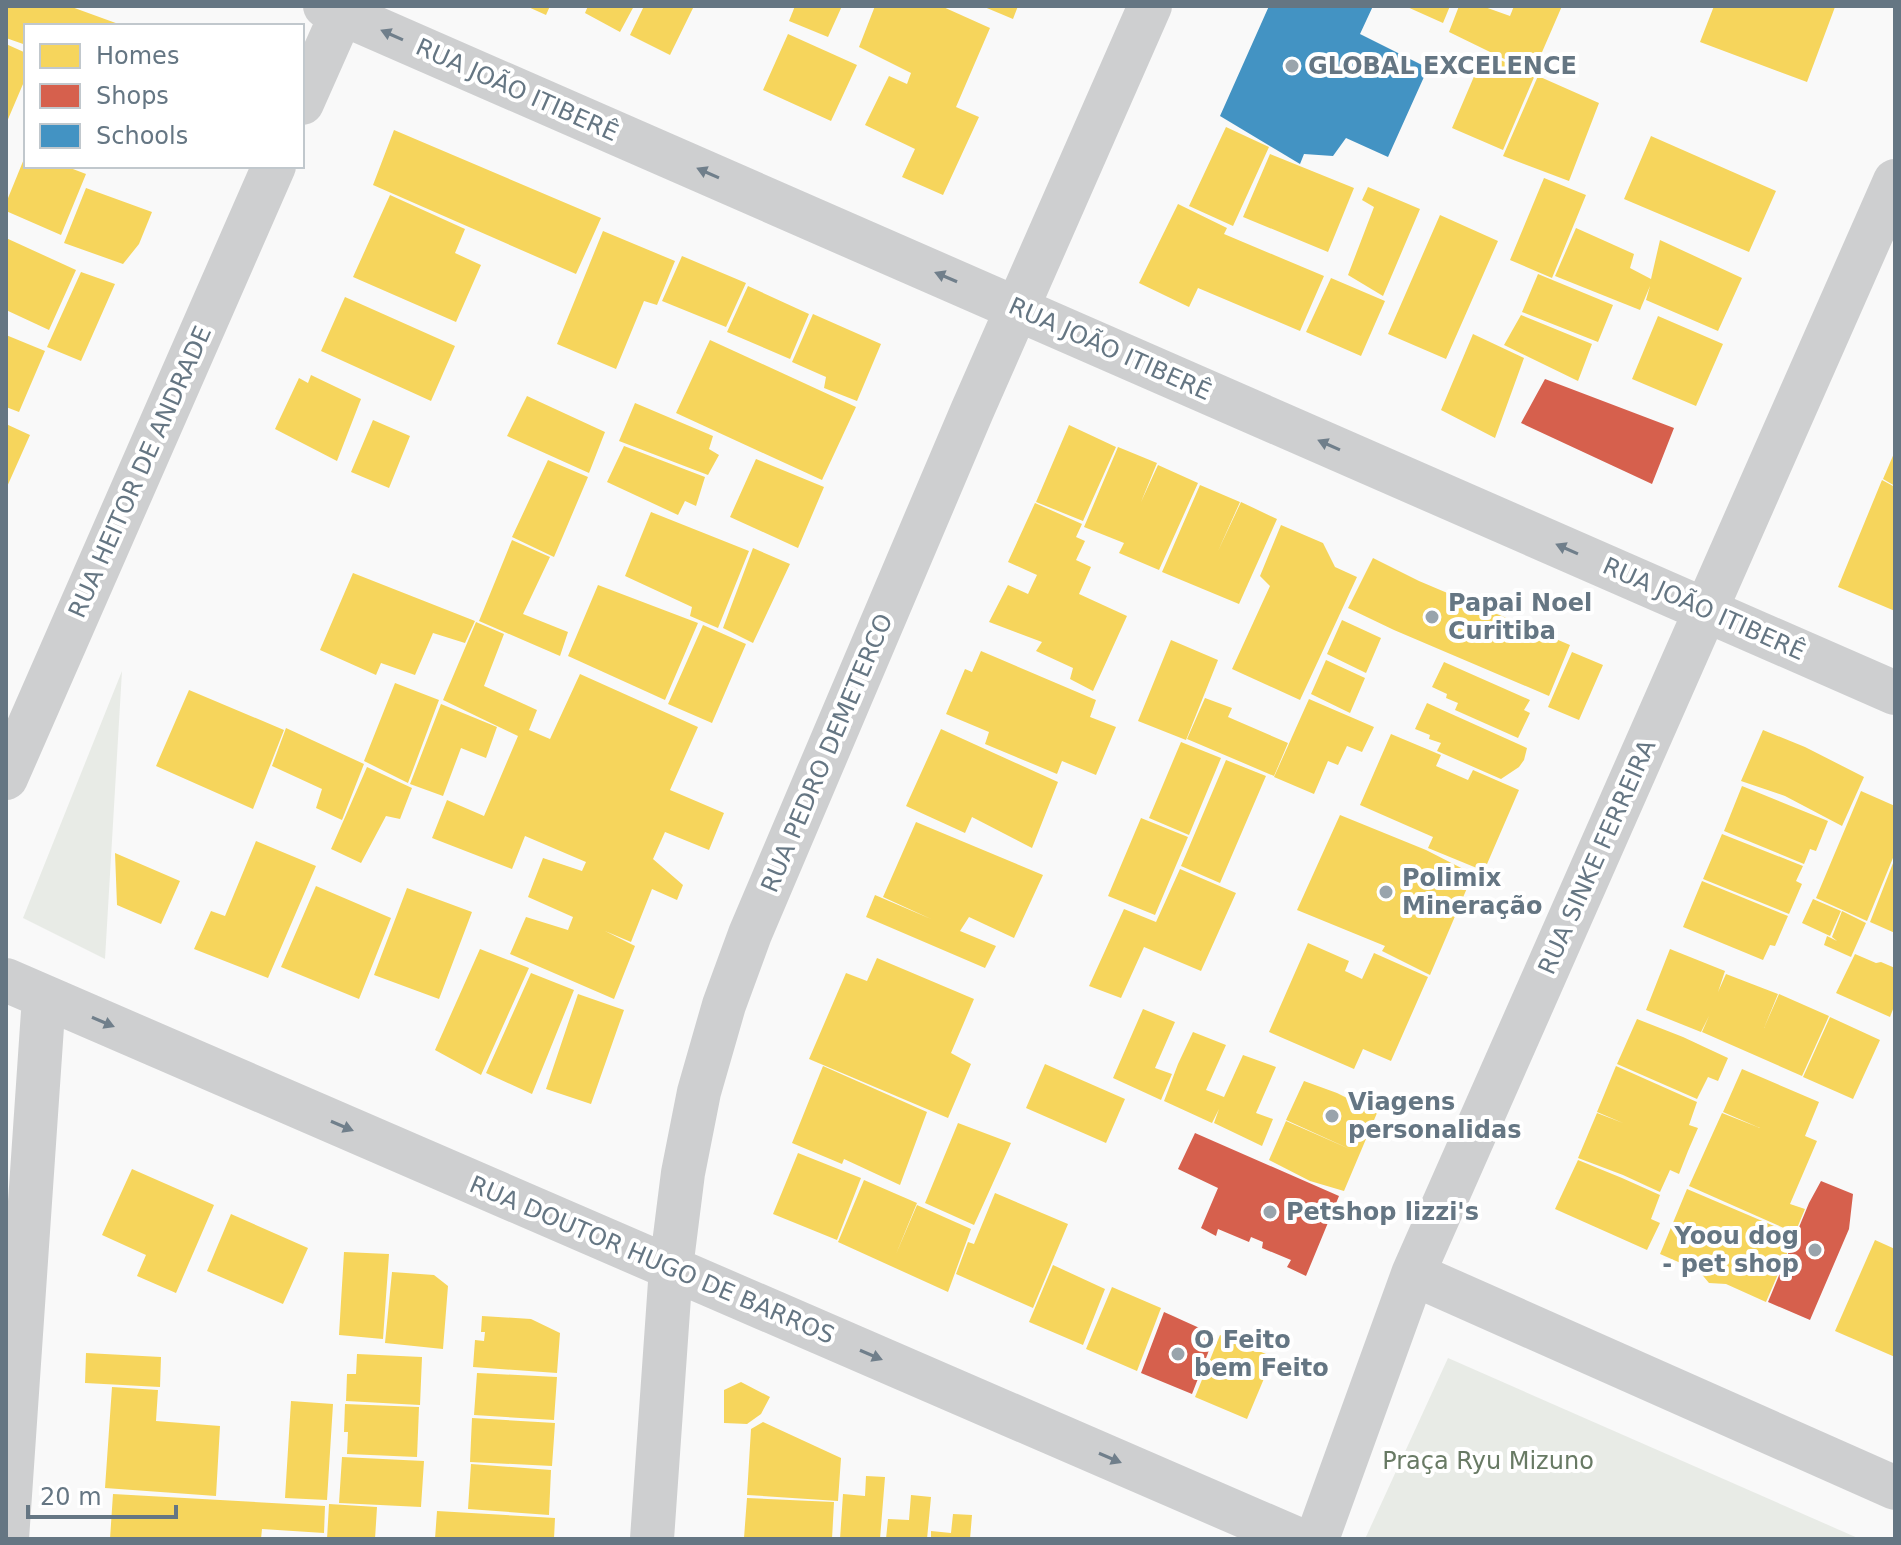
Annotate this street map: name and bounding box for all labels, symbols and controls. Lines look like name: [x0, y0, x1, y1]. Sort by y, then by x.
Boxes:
legend: [24, 24, 304, 168]
one-way arrow: [381, 29, 404, 42]
street label: RUA JOÃO ITIBERÊ: [411, 31, 623, 147]
text: Homes: [96, 42, 179, 70]
place label: GLOBAL EXCELENCE: [1308, 52, 1577, 80]
marker: GLOBAL EXCELENCE: [1283, 57, 1301, 75]
text: Shops: [96, 82, 169, 110]
text: Schools: [96, 122, 188, 150]
one-way arrow: [696, 167, 719, 180]
one-way arrow: [934, 271, 958, 284]
street label: RUA JOÃO ITIBERÊ: [1004, 290, 1216, 406]
street label: RUA HEITOR DE ANDRADE: [63, 322, 217, 622]
one-way arrow: [1317, 438, 1341, 452]
one-way arrow: [1555, 543, 1579, 556]
street label: RUA JOÃO ITIBERÊ: [1598, 550, 1810, 666]
place label: Papai Noel Curitiba: [1448, 589, 1592, 645]
marker: Papai Noel Curitiba: [1423, 608, 1441, 626]
street label: RUA PEDRO DEMETERCO: [755, 609, 899, 897]
street label: RUA SINKE FERREIRA: [1533, 735, 1662, 979]
place label: Polimix Mineração: [1402, 864, 1542, 920]
marker: Polimix Mineração: [1377, 883, 1395, 901]
one-way arrow: [91, 1016, 115, 1029]
place label: Viagens personalidas: [1348, 1088, 1521, 1144]
marker: Viagens personalidas: [1323, 1107, 1341, 1125]
one-way arrow: [330, 1119, 354, 1132]
street label: RUA DOUTOR HUGO DE BARROS: [465, 1170, 839, 1350]
place label: Petshop lizzi's: [1286, 1198, 1479, 1226]
marker: Petshop lizzi's: [1261, 1203, 1279, 1221]
place label: Yoou dog - pet shop: [1662, 1222, 1799, 1278]
marker: Yoou dog - pet shop: [1806, 1241, 1824, 1259]
place label: O Feito bem Feito: [1194, 1326, 1329, 1382]
marker: O Feito bem Feito: [1169, 1345, 1187, 1363]
one-way arrow: [859, 1348, 883, 1361]
park label: Praça Ryu Mizuno: [1382, 1447, 1594, 1475]
one-way arrow: [1098, 1452, 1122, 1465]
scale bar: [28, 1469, 176, 1519]
text: 20 m: [40, 1483, 102, 1511]

